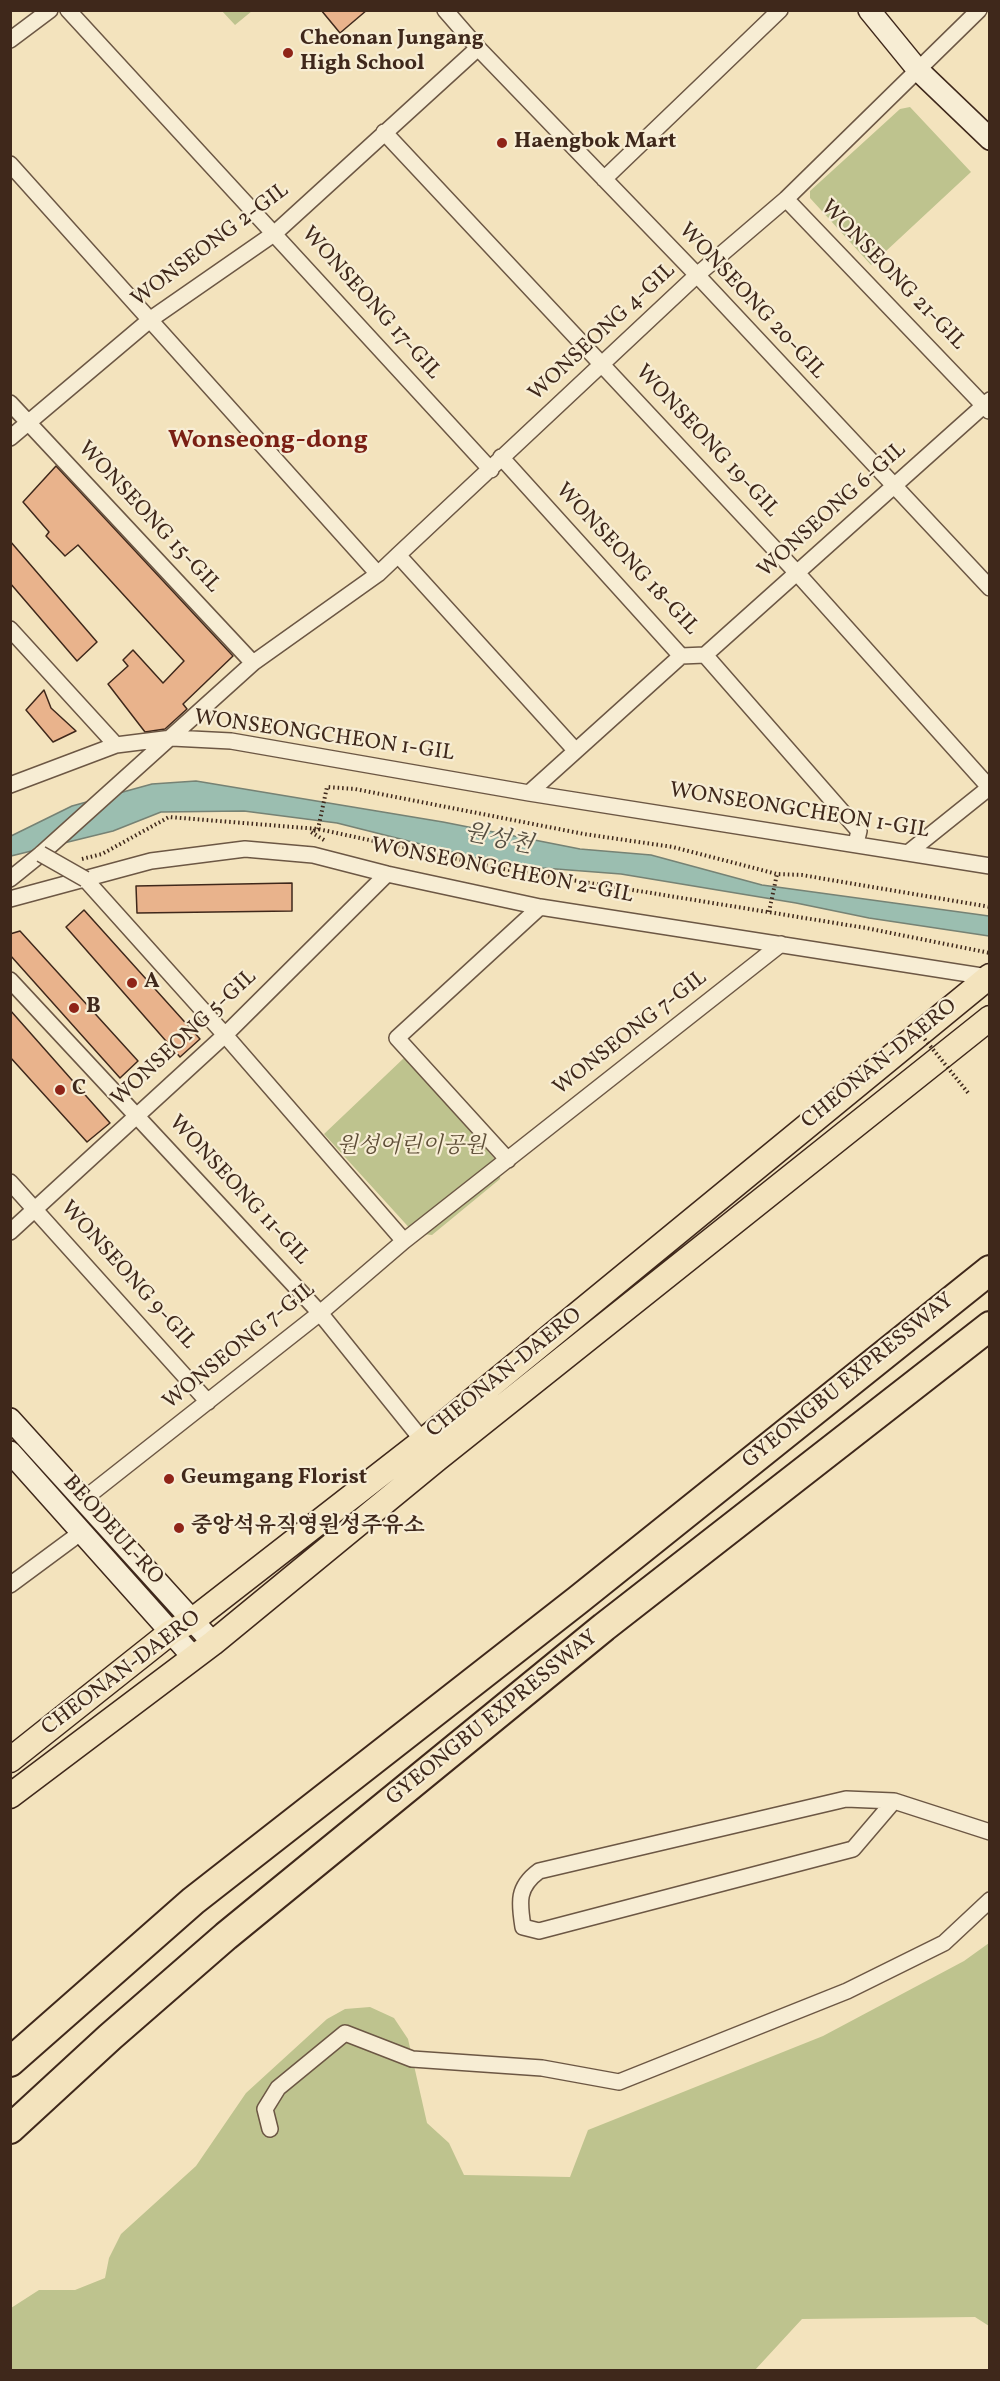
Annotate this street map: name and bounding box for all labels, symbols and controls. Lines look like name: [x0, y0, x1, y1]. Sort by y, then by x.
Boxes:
place label: Cheonan Jungang High School: [300, 27, 484, 78]
marker: Cheonan Jungang High School: [281, 46, 295, 60]
place label: Haengbok Mart: [514, 130, 676, 156]
marker: Haengbok Mart: [495, 136, 509, 150]
street label: WONSEONG 2-GIL: [127, 178, 295, 314]
street label: WONSEONG 21-GIL: [814, 196, 970, 356]
street label: WONSEONG 20-GIL: [672, 219, 830, 385]
street label: WONSEONG 17-GIL: [294, 222, 446, 386]
street label: WONSEONG 4-GIL: [524, 258, 682, 408]
street label: WONSEONG 19-GIL: [629, 360, 783, 524]
district label: Wonseong-dong: [168, 426, 368, 458]
street label: WONSEONG 15-GIL: [71, 437, 225, 599]
street label: WONSEONG 6-GIL: [754, 438, 912, 584]
street label: WONSEONG 18-GIL: [549, 479, 703, 641]
street label: WONSEONGCHEON 1-GIL: [192, 706, 456, 768]
street label: WONSEONGCHEON 1-GIL: [667, 778, 931, 846]
water label: 원성천: [461, 820, 535, 862]
street label: WONSEONGCHEON 2-GIL: [369, 834, 635, 910]
street label: WONSEONG 5-GIL: [107, 965, 263, 1113]
street label: WONSEONG 7-GIL: [549, 966, 713, 1102]
place label: A: [144, 970, 160, 996]
marker: A: [125, 976, 139, 990]
street label: CHEONAN-DAERO: [797, 994, 963, 1136]
place label: B: [86, 995, 101, 1021]
marker: B: [67, 1001, 81, 1015]
place label: C: [72, 1077, 86, 1103]
marker: C: [53, 1083, 67, 1097]
street label: WONSEONG 11-GIL: [162, 1111, 314, 1271]
park label: 원성어린이공원: [337, 1135, 485, 1161]
street label: WONSEONG 9-GIL: [54, 1196, 200, 1356]
street label: WONSEONG 7-GIL: [159, 1278, 321, 1416]
street label: GYEONGBU EXPRESSWAY: [738, 1289, 960, 1475]
street label: CHEONAN-DAERO: [422, 1303, 588, 1445]
place label: Geumgang Florist: [181, 1466, 367, 1492]
street label: BEODEUL-RO: [56, 1471, 168, 1591]
marker: Geumgang Florist: [162, 1472, 176, 1486]
place label: 중앙석유직영원성주유소: [191, 1515, 425, 1541]
marker: 중앙석유직영원성주유소: [172, 1521, 186, 1535]
street label: CHEONAN-DAERO: [37, 1606, 207, 1742]
street label: GYEONGBU EXPRESSWAY: [382, 1626, 604, 1812]

